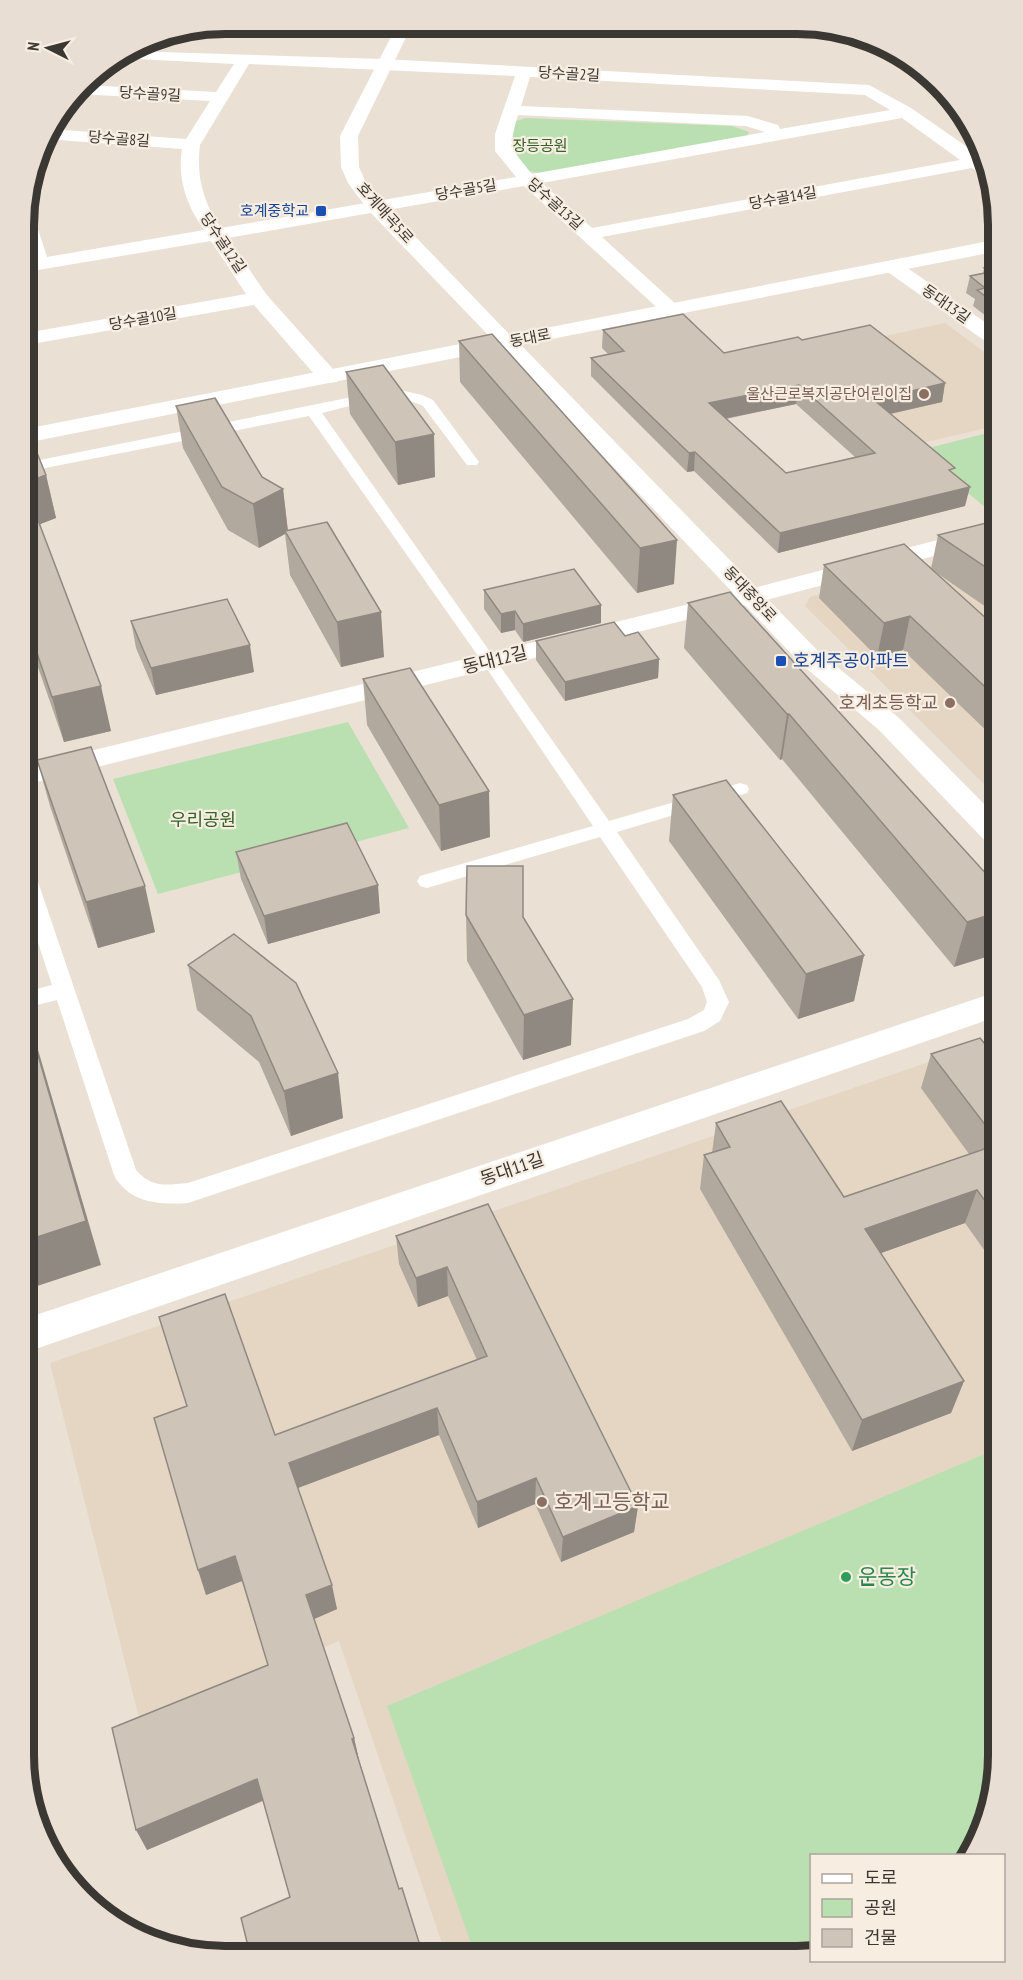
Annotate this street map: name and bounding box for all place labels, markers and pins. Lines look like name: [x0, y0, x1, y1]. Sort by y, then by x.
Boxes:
place label: 호계중학교: [240, 201, 309, 220]
marker: 호계중학교: [314, 204, 328, 218]
place label: 울산근로복지공단어린이집: [746, 384, 912, 403]
marker: 울산근로복지공단어린이집: [917, 387, 931, 401]
place label: 호계주공아파트: [793, 649, 909, 672]
marker: 호계주공아파트: [774, 654, 788, 668]
place label: 호계초등학교: [839, 691, 938, 714]
marker: 호계초등학교: [943, 696, 957, 710]
place label: 호계고등학교: [554, 1488, 670, 1515]
marker: 호계고등학교: [535, 1495, 549, 1509]
place label: 운동장: [858, 1563, 916, 1590]
marker: 운동장: [839, 1570, 853, 1584]

